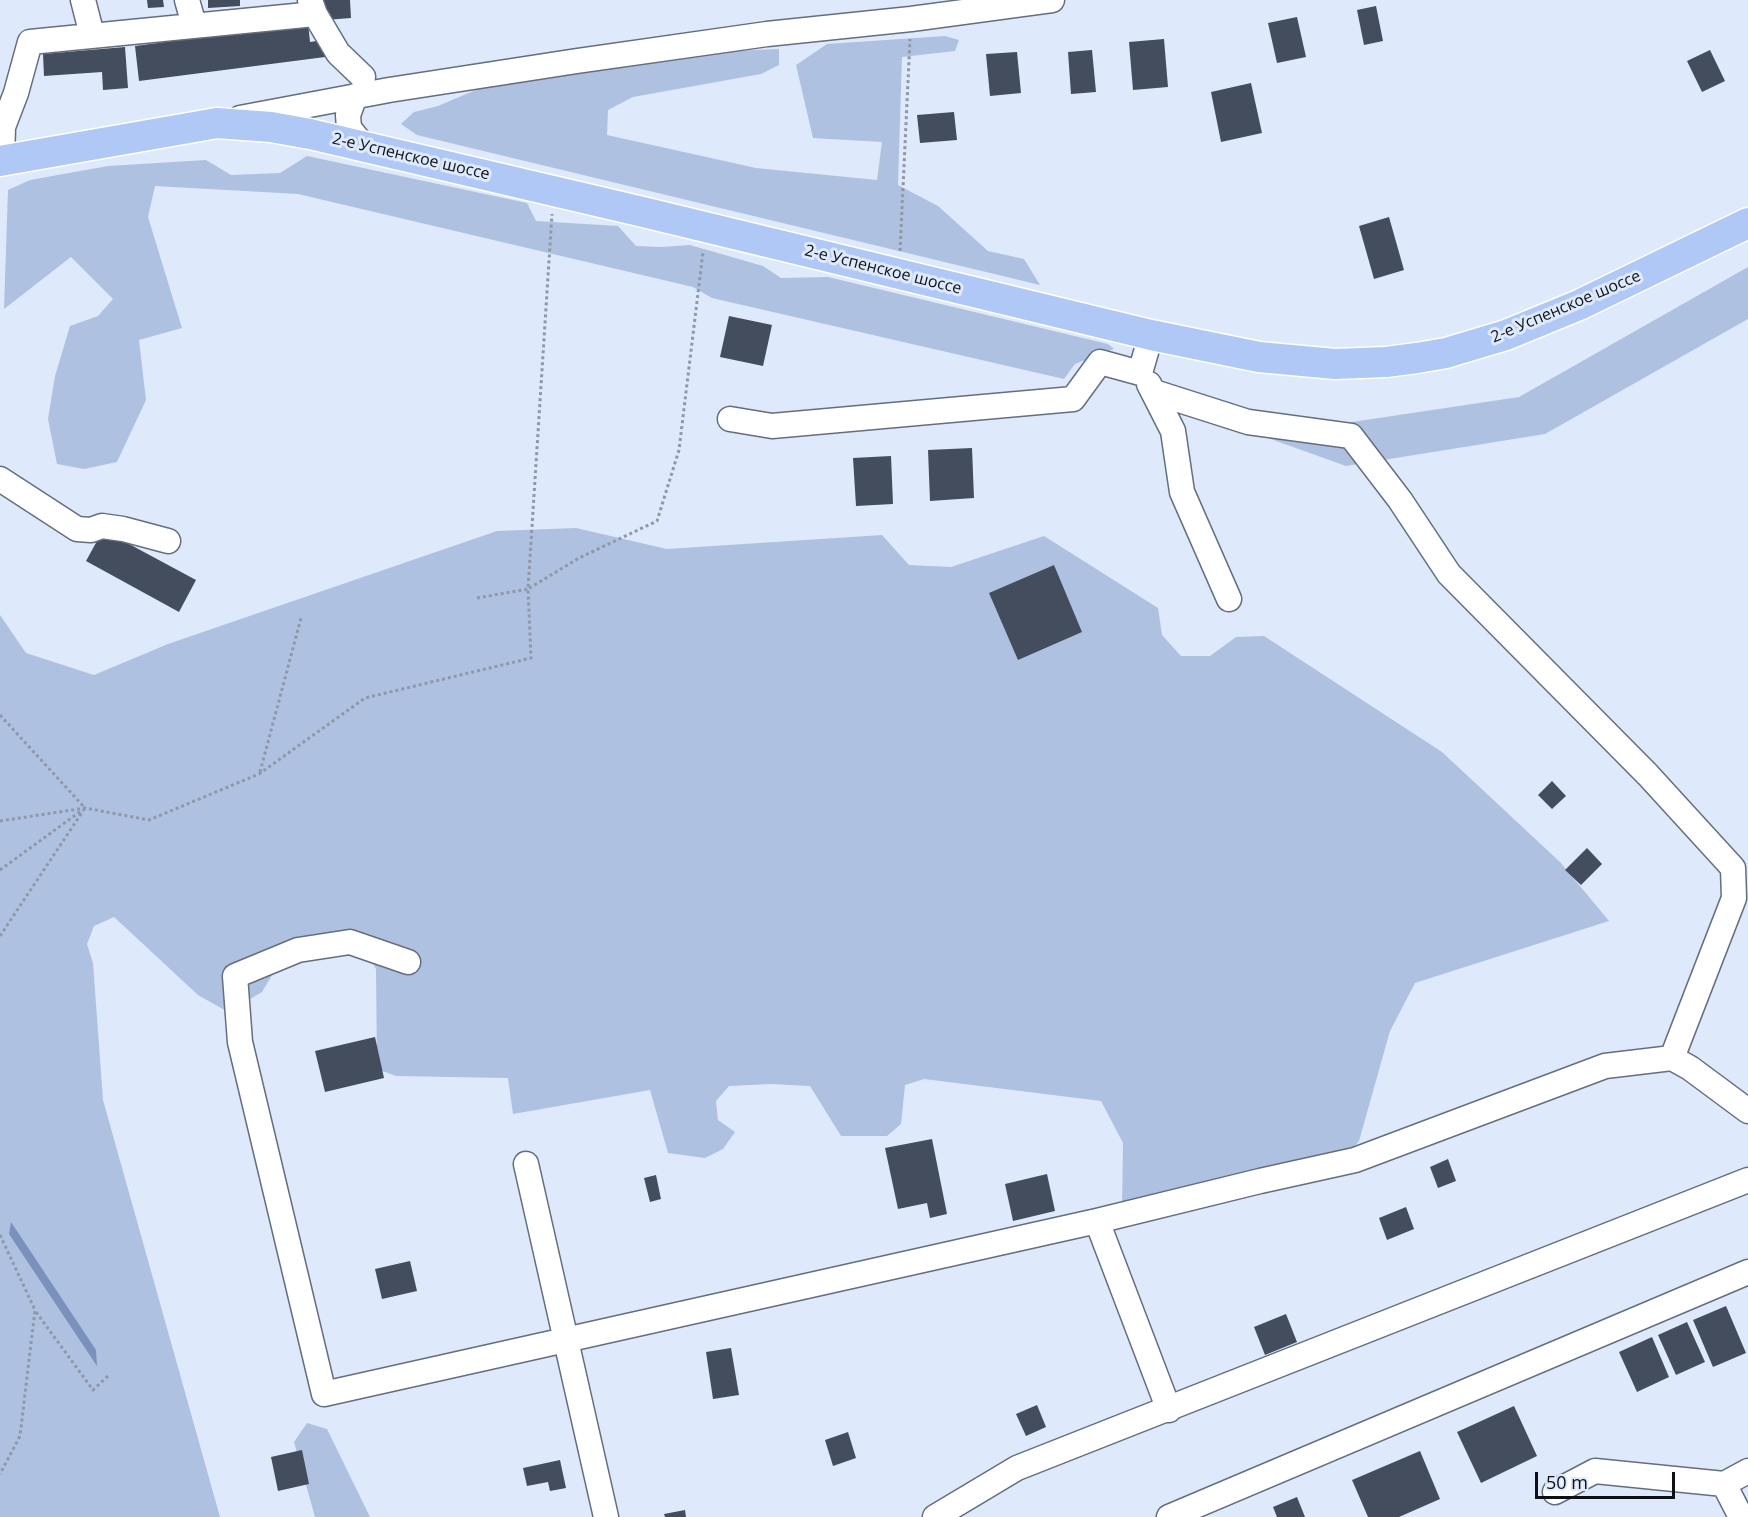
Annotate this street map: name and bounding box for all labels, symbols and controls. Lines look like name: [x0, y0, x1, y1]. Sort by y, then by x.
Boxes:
street label: 2-е Успенское шоссе: [330, 130, 492, 184]
street label: 2-е Успенское шоссе: [803, 241, 963, 299]
street label: 2-е Успенское шоссе: [1488, 267, 1644, 347]
scale bar: [1538, 1460, 1678, 1498]
text: 50 m: [1546, 1470, 1588, 1494]

